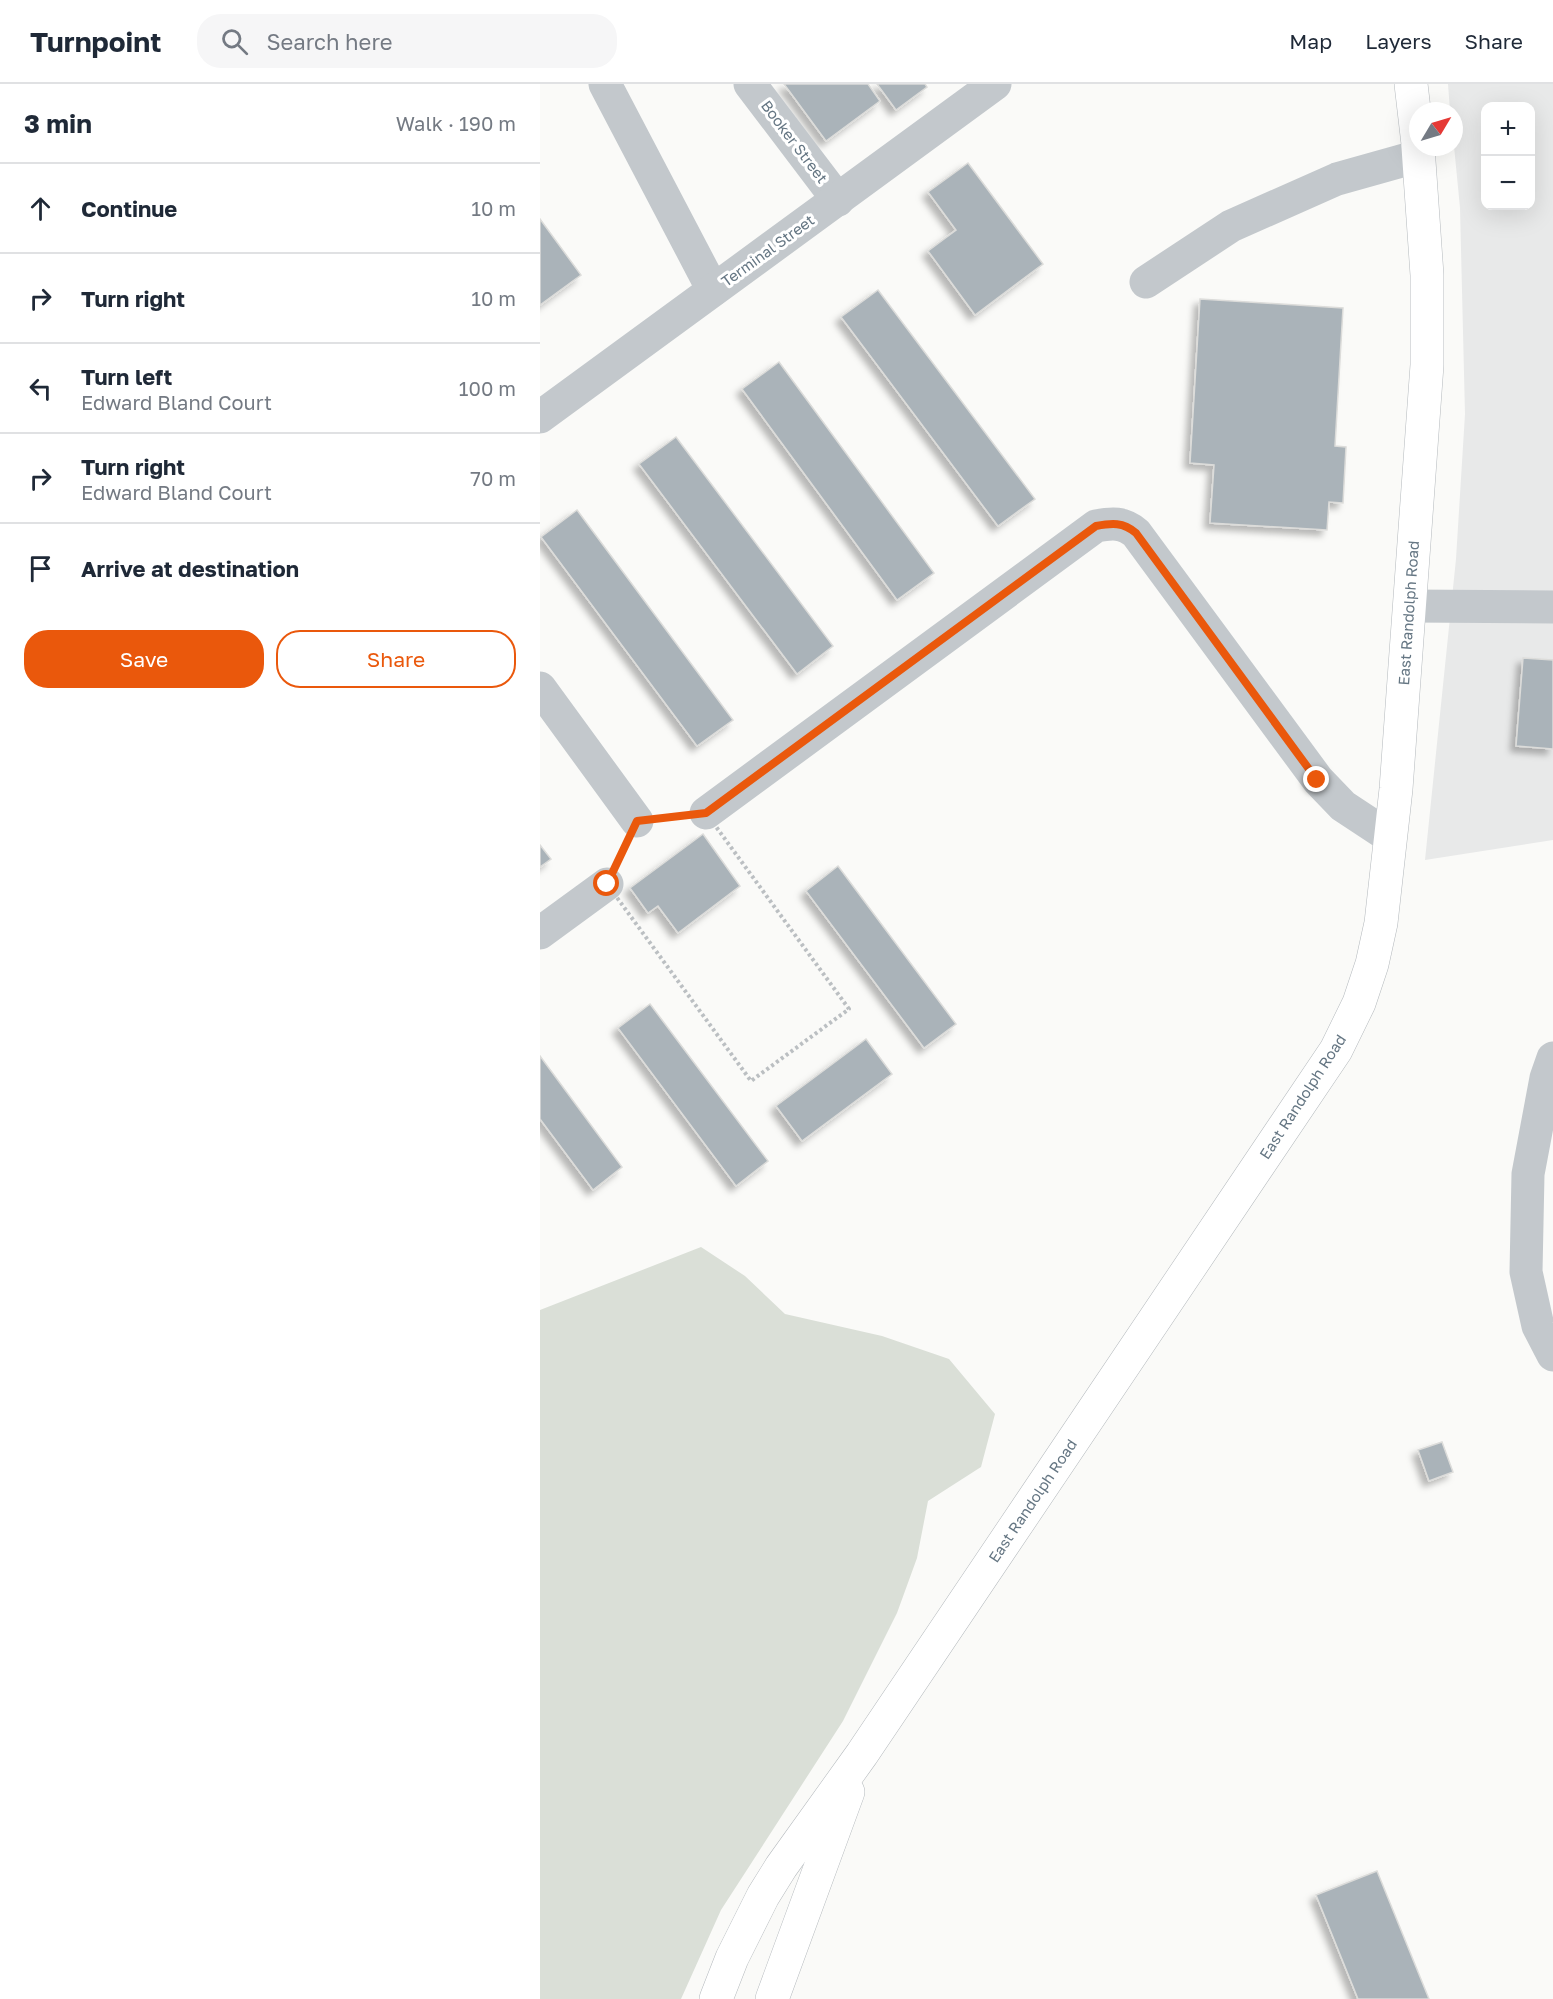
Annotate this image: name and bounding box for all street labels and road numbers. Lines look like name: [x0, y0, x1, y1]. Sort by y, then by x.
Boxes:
street label: Booker Street: [758, 96, 832, 186]
street label: Terminal Street: [717, 210, 817, 290]
street label: East Randolph Road: [1394, 540, 1422, 686]
street label: East Randolph Road: [1255, 1031, 1349, 1162]
street label: East Randolph Road: [984, 1435, 1080, 1566]

